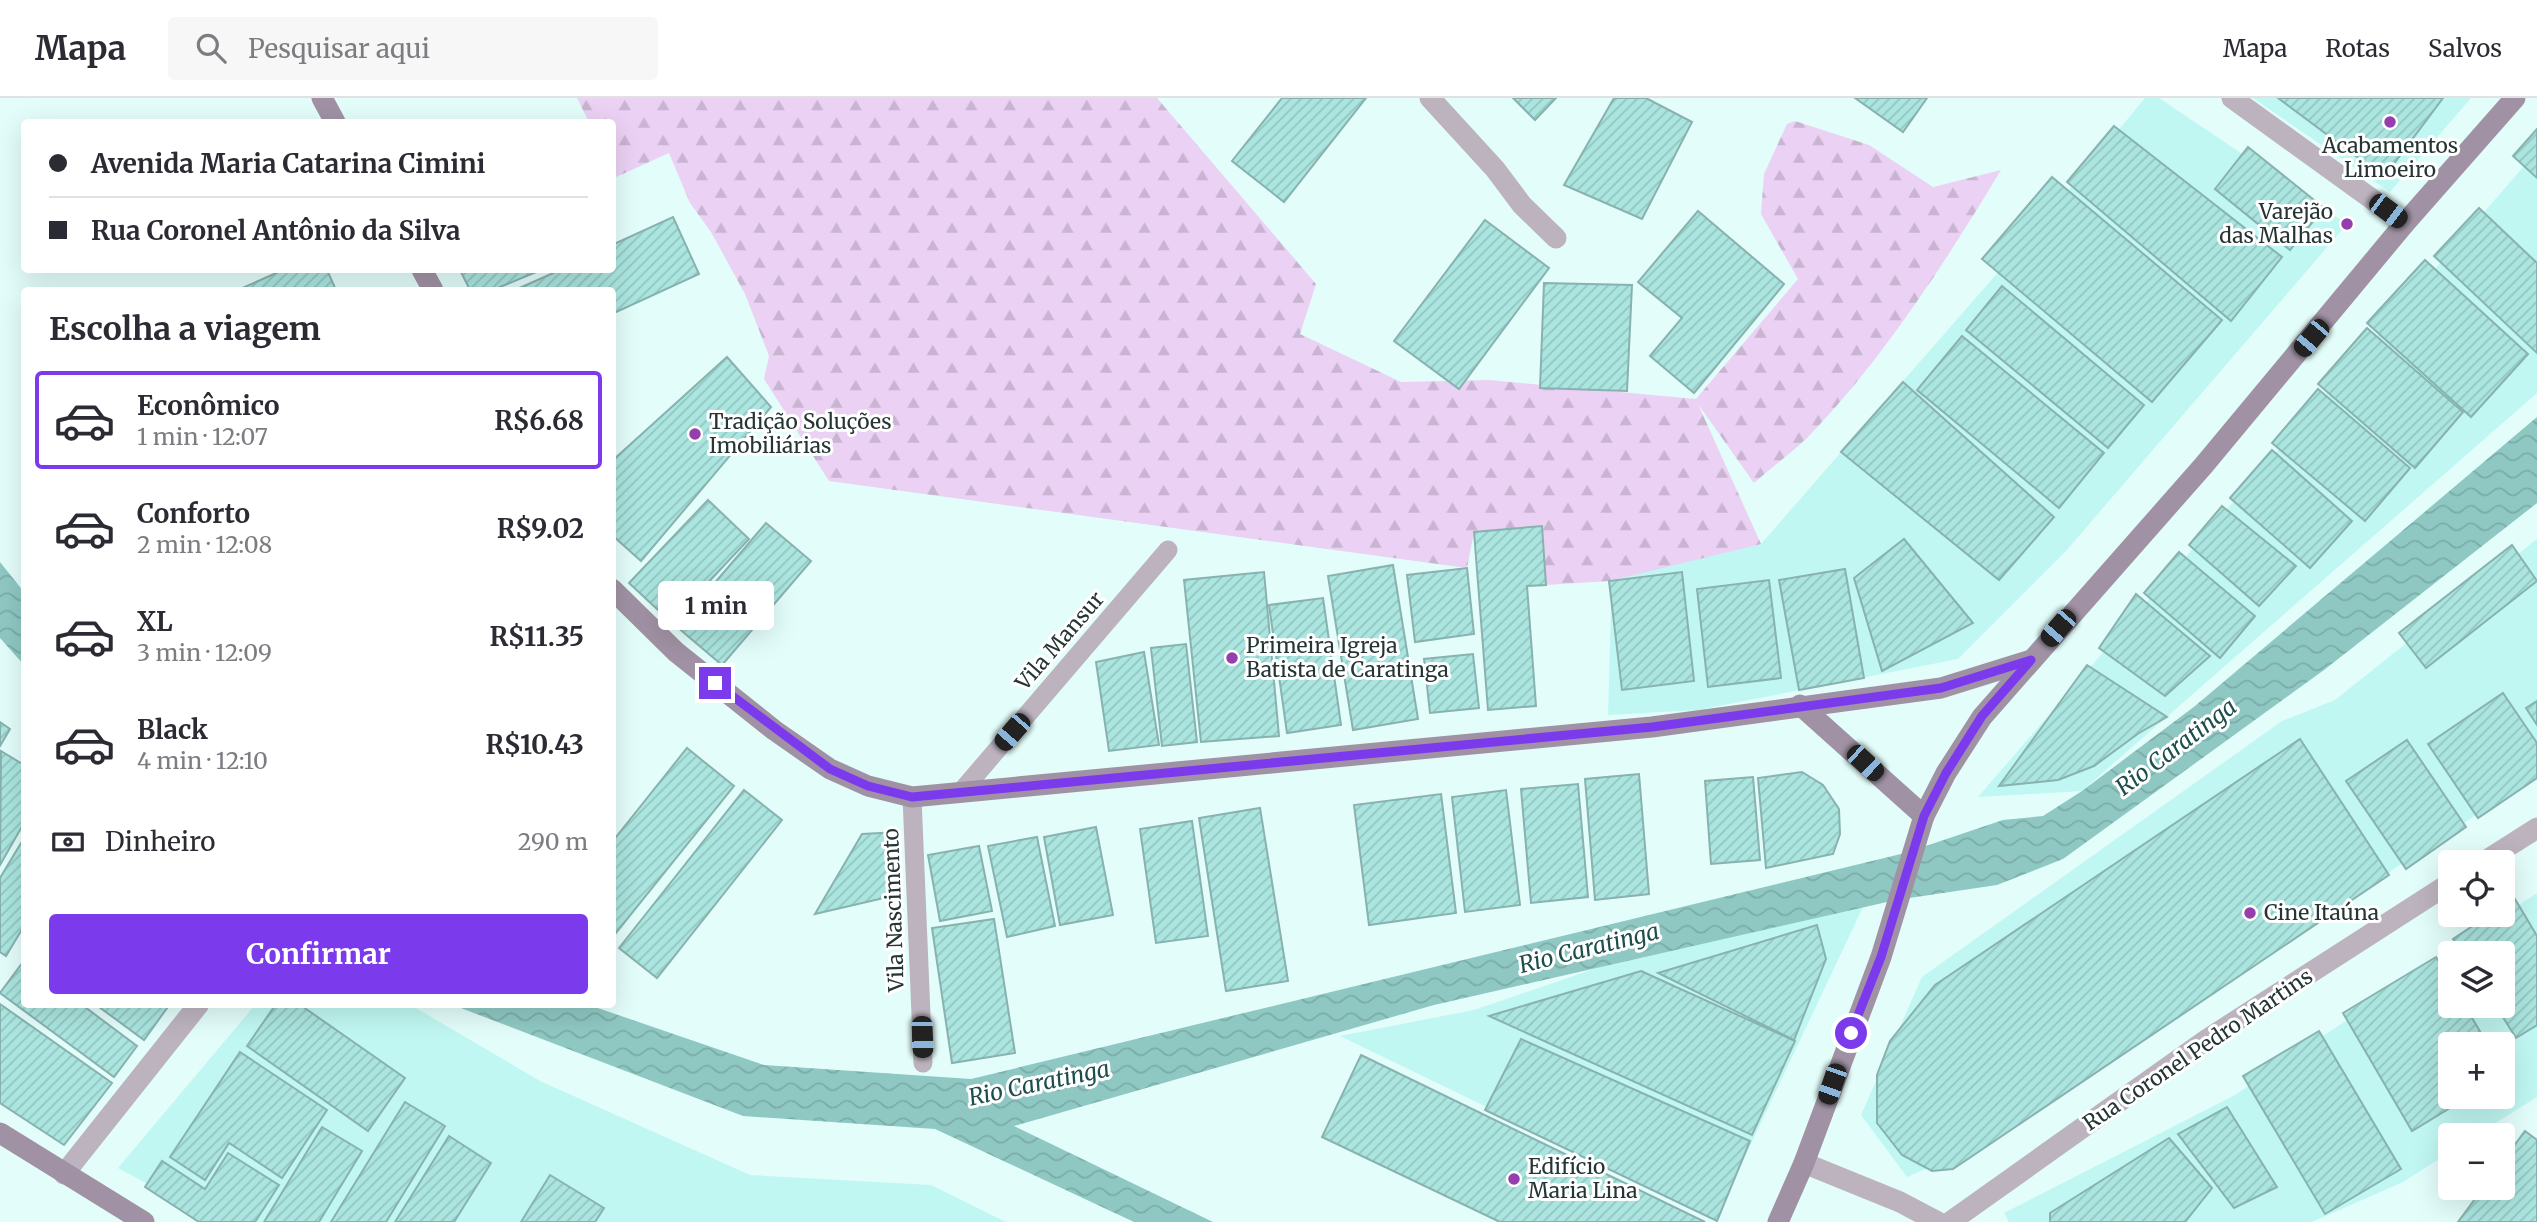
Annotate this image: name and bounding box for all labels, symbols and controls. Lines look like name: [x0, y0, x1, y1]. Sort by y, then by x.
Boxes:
search box: [168, 17, 658, 80]
text: Mapa: [35, 28, 126, 69]
icon: search: [192, 29, 230, 67]
text: Pesquisar aqui: [248, 32, 430, 65]
text: Mapa: [2223, 33, 2287, 64]
text: Rotas: [2325, 33, 2390, 64]
text: Salvos: [2428, 33, 2502, 64]
marker: Acabamentos Limoeiro: [2382, 114, 2398, 130]
place label: Acabamentos Limoeiro: [2321, 132, 2458, 183]
text: Avenida Maria Catarina Cimini: [91, 147, 485, 180]
car: [2365, 190, 2412, 232]
place label: Varejão das Malhas: [2219, 198, 2333, 249]
text: Rua Coronel Antônio da Silva: [91, 214, 461, 247]
marker: Varejão das Malhas: [2339, 216, 2355, 232]
text: Escolha a viagem: [49, 309, 321, 349]
car: [2290, 315, 2333, 361]
icon: car: [53, 389, 116, 452]
text: Econômico: [137, 389, 280, 422]
text: R$6.68: [494, 404, 584, 437]
place label: Tradição Soluções Imobiliárias: [709, 408, 892, 459]
text: 1 min · 12:07: [137, 422, 268, 451]
marker: Tradição Soluções Imobiliárias: [687, 426, 703, 442]
icon: car: [53, 497, 116, 560]
text: Conforto: [137, 497, 250, 530]
text: R$9.02: [497, 512, 584, 545]
text: 2 min · 12:08: [137, 530, 272, 559]
callout: 1 min: [657, 582, 773, 630]
street label: Vila Mansur: [1009, 586, 1110, 696]
text: 1 min: [685, 591, 747, 620]
icon: car: [53, 605, 116, 668]
text: XL: [137, 605, 173, 638]
car: [2037, 605, 2080, 651]
text: R$11.35: [489, 620, 584, 653]
place label: Primeira Igreja Batista de Caratinga: [1246, 632, 1449, 683]
text: 3 min · 12:09: [137, 638, 272, 667]
marker: Primeira Igreja Batista de Caratinga: [1224, 650, 1240, 666]
route end: [699, 667, 731, 699]
water label: Rio Caratinga: [2110, 692, 2242, 801]
car: [991, 709, 1034, 755]
icon: car: [53, 713, 116, 776]
text: Black: [137, 713, 208, 746]
text: R$10.43: [485, 728, 584, 761]
car: [1843, 741, 1888, 785]
text: 4 min · 12:10: [137, 746, 268, 775]
icon: cash: [49, 823, 87, 861]
text: Dinheiro: [105, 825, 215, 858]
text: 290 m: [518, 827, 588, 856]
street label: Vila Nascimento: [877, 828, 910, 993]
map controls: [2438, 850, 2515, 1200]
button: locate: [2438, 850, 2515, 927]
place label: Cine Itaúna: [2264, 899, 2379, 926]
marker: Cine Itaúna: [2242, 905, 2258, 921]
button: Confirmar: [49, 914, 588, 994]
water label: Rio Caratinga: [1516, 916, 1662, 979]
button: layers: [2438, 941, 2515, 1018]
street label: Rua Coronel Pedro Martins: [2078, 963, 2318, 1137]
car: [911, 1016, 934, 1058]
route start: [1835, 1017, 1867, 1049]
button: +: [2438, 1032, 2515, 1109]
water label: Rio Caratinga: [966, 1053, 1112, 1112]
car: [1816, 1061, 1849, 1107]
button: −: [2438, 1123, 2515, 1200]
place label: Edifício Maria Lina: [1528, 1153, 1637, 1204]
marker: Edifício Maria Lina: [1506, 1171, 1522, 1187]

